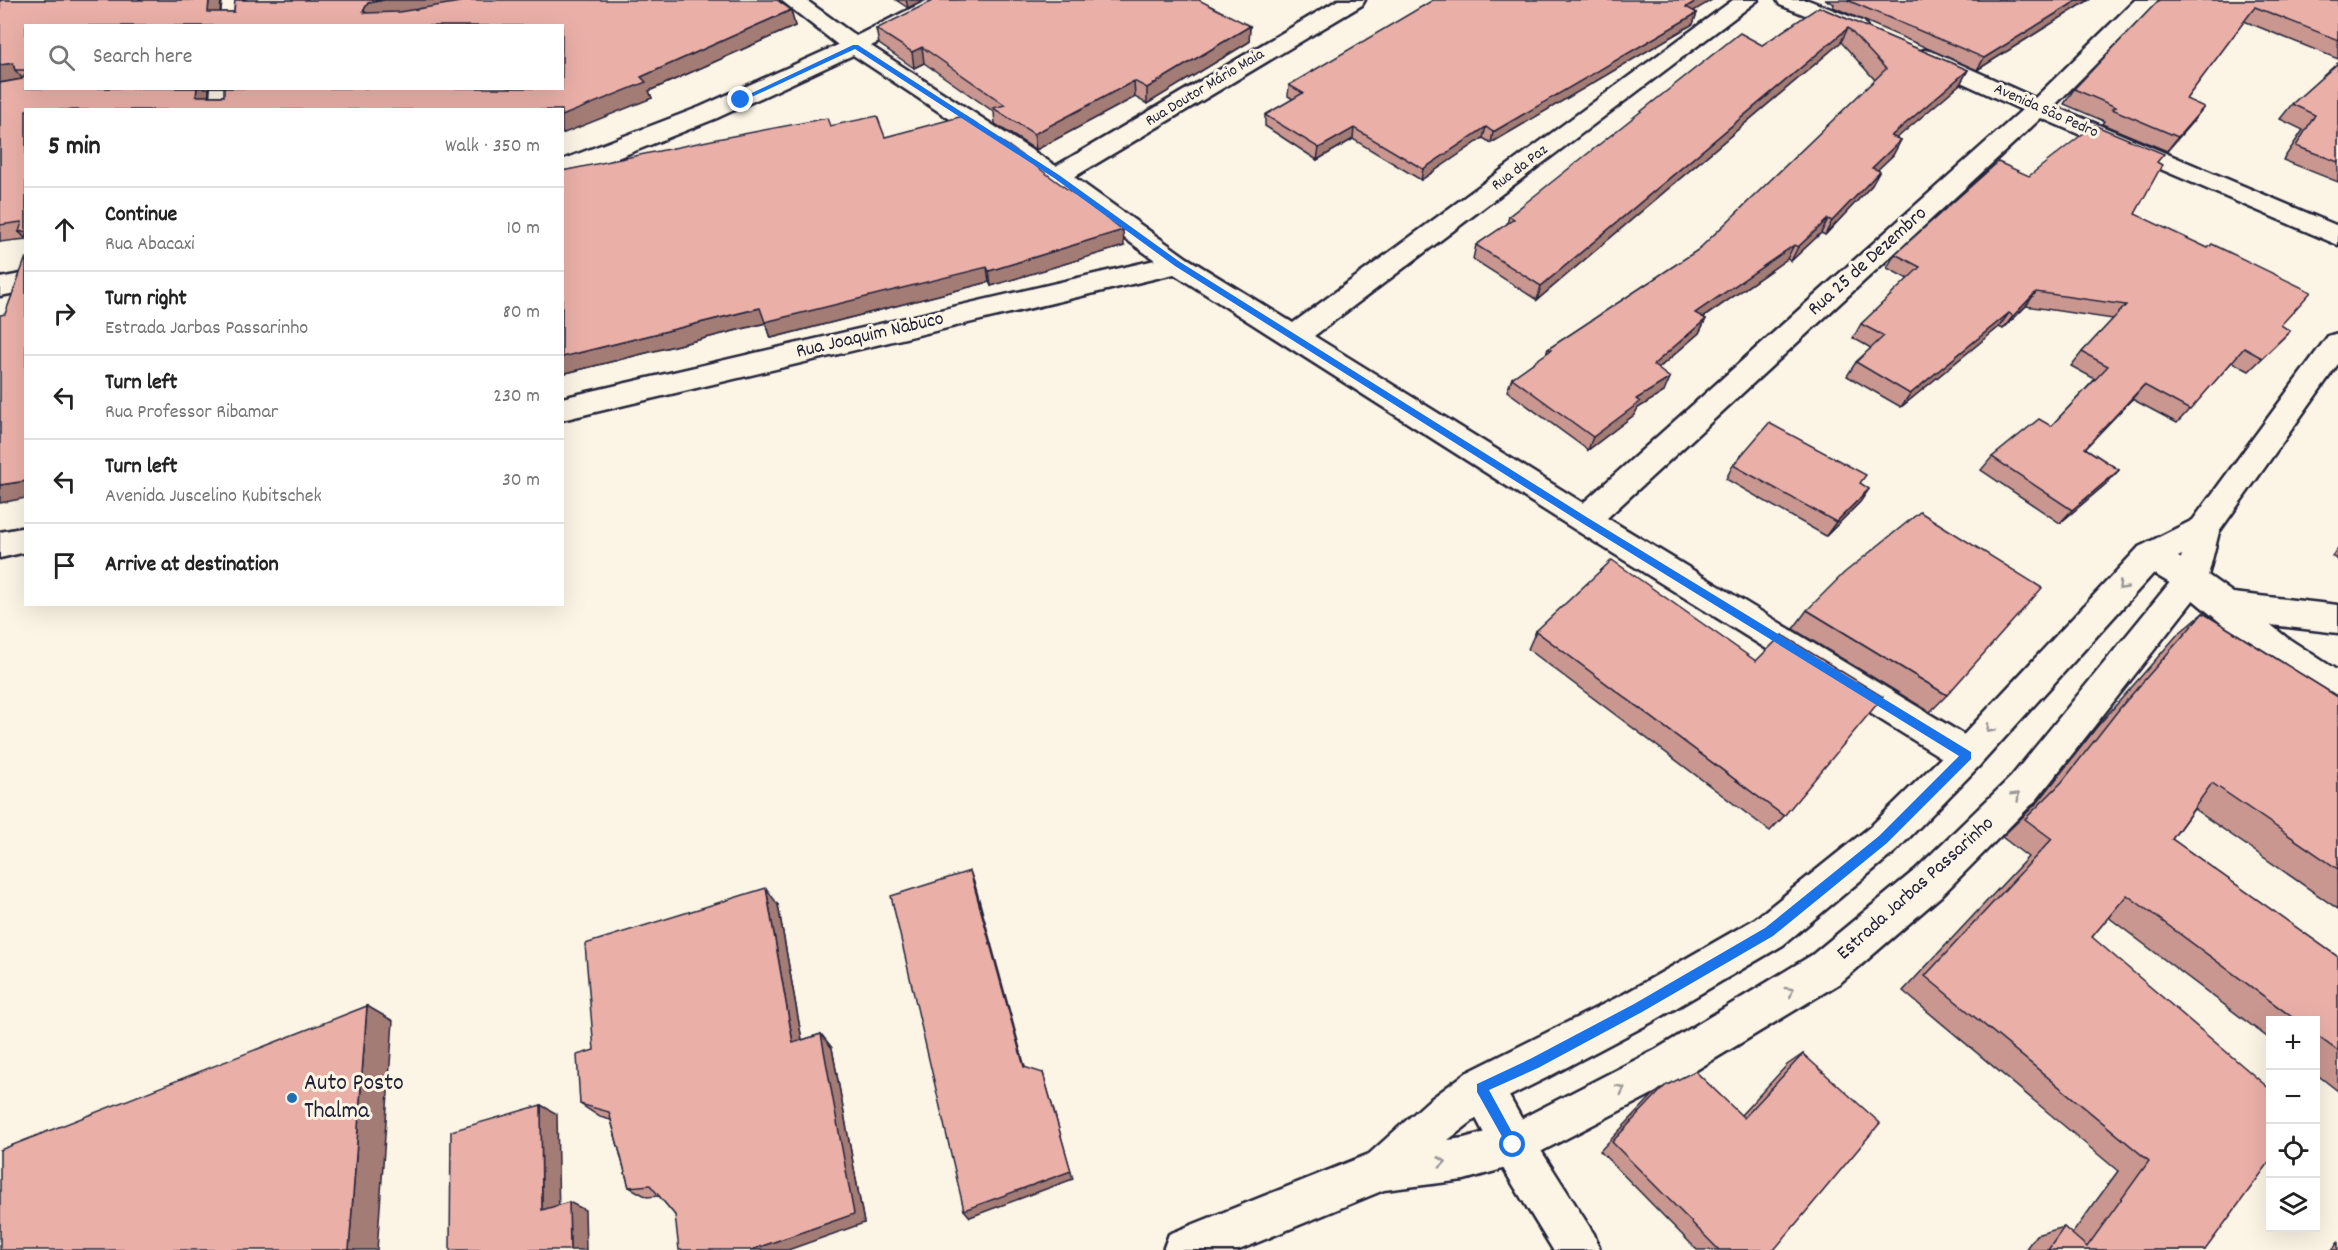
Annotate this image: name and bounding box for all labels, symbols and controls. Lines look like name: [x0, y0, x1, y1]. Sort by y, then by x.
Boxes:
search box: [24, 24, 564, 90]
icon: search: [45, 41, 78, 74]
text: Search here: [93, 42, 192, 73]
street label: Rua Doutor Mário Maia: [1141, 43, 1269, 133]
street label: Avenida São Pedro: [1990, 78, 2102, 144]
route end: [727, 86, 753, 112]
text: 5 min: [48, 129, 101, 166]
text: Walk · 350 m: [445, 133, 540, 161]
street label: Rua da Paz: [1487, 139, 1553, 197]
text: Continue: [105, 200, 177, 231]
street label: Rua 25 de Dezembro: [1802, 201, 1934, 323]
icon: ahead: [48, 213, 81, 246]
text: 10 m: [506, 215, 540, 243]
text: Rua Abacaxi: [105, 231, 195, 259]
text: Turn right: [105, 284, 187, 315]
icon: right: [48, 297, 81, 330]
text: 80 m: [503, 299, 540, 327]
street label: Rua Joaquim Nabuco: [793, 305, 947, 367]
text: Estrada Jarbas Passarinho: [105, 315, 308, 343]
text: Turn left: [105, 368, 177, 399]
icon: left: [48, 381, 81, 414]
text: 230 m: [493, 383, 540, 411]
text: Rua Professor Ribamar: [105, 399, 278, 427]
text: Turn left: [105, 452, 177, 483]
icon: left: [48, 465, 81, 498]
text: 30 m: [502, 467, 540, 495]
text: Avenida Juscelino Kubitschek: [105, 483, 322, 511]
icon: arrive: [48, 549, 81, 582]
text: Arrive at destination: [105, 550, 279, 581]
one-way arrow: [2119, 578, 2130, 589]
one-way arrow: [1986, 722, 1997, 733]
one-way arrow: [2010, 792, 2020, 803]
street label: Estrada Jarbas Passarinho: [1831, 811, 2001, 967]
one-way arrow: [1784, 987, 1794, 999]
map controls: [2266, 1016, 2320, 1232]
button: +: [2266, 1016, 2320, 1070]
place label: Auto Posto Thalma: [304, 1067, 404, 1129]
button: −: [2266, 1070, 2320, 1124]
one-way arrow: [1615, 1085, 1626, 1096]
marker: Auto Posto Thalma: [285, 1091, 299, 1105]
button: locate: [2266, 1124, 2320, 1178]
route start: [1499, 1131, 1525, 1157]
one-way arrow: [1437, 1156, 1447, 1168]
button: layers: [2266, 1178, 2320, 1232]

